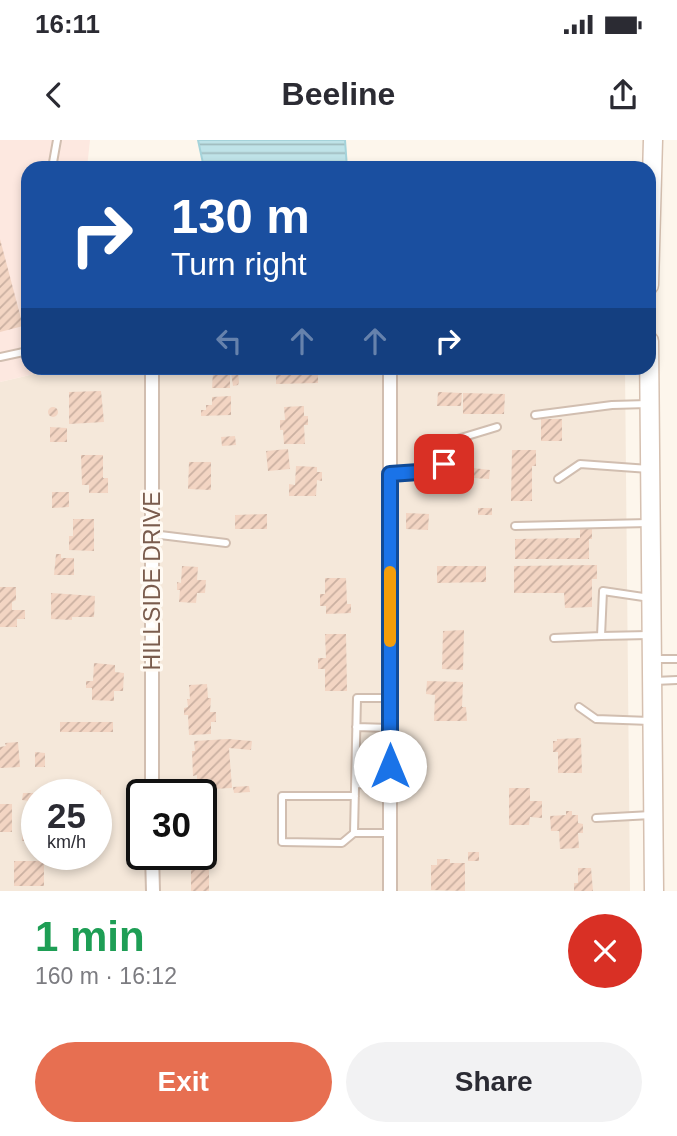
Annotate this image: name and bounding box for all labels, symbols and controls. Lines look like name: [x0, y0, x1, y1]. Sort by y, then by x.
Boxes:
text: 16:11: [35, 9, 100, 39]
icon: back: [35, 76, 73, 114]
text: Beeline: [282, 76, 395, 112]
icon: share: [604, 76, 642, 114]
icon: right: [56, 189, 147, 280]
text: 130 m: [171, 189, 310, 243]
text: Turn right: [171, 246, 307, 282]
icon: left: [210, 322, 248, 360]
icon: ahead: [283, 322, 321, 360]
icon: ahead: [356, 322, 394, 360]
icon: right: [429, 322, 467, 360]
pin: [414, 434, 474, 494]
icon: arrive: [425, 445, 463, 483]
street label: HILLSIDE DRIVE: [139, 492, 165, 670]
position arrow: [353, 729, 427, 803]
speed limit sign: 30: [126, 779, 217, 870]
text: 25: [47, 796, 86, 835]
text: km/h: [47, 832, 86, 852]
text: 1 min: [35, 913, 145, 960]
button: close: [568, 914, 642, 988]
text: 160 m · 16:12: [35, 963, 177, 989]
button: Exit: [35, 1042, 332, 1122]
button: Share: [346, 1042, 642, 1122]

